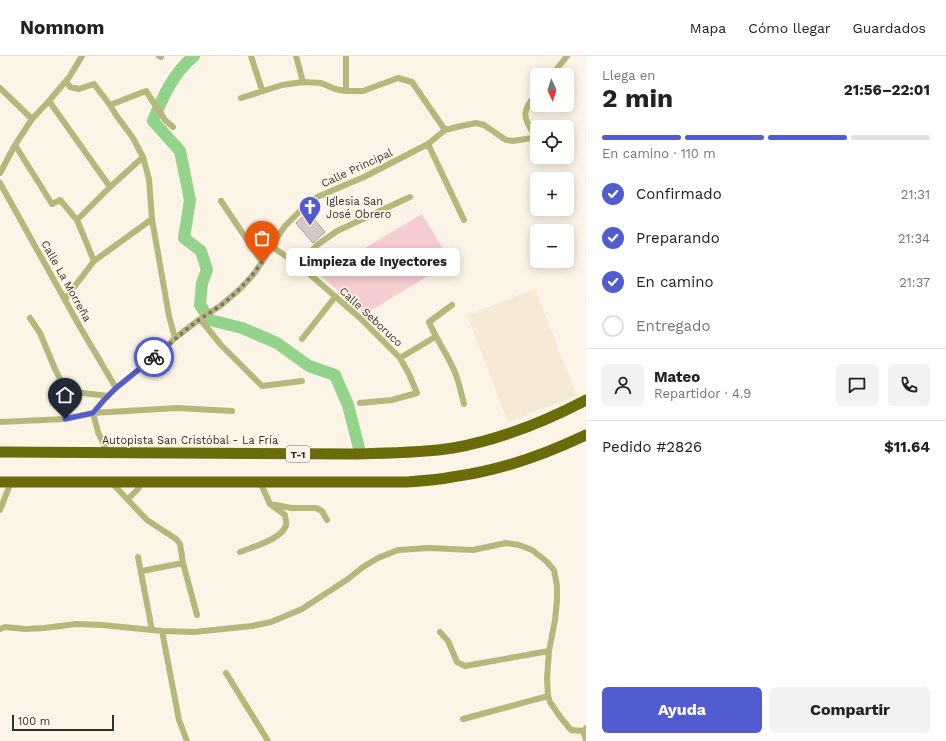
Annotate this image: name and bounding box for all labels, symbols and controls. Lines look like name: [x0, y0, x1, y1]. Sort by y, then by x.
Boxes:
text: Nomnom: [20, 16, 104, 39]
text: Mapa: [690, 20, 726, 36]
text: Cómo llegar: [748, 20, 831, 36]
text: Guardados: [853, 20, 926, 36]
north arrow: [530, 68, 574, 112]
map controls: [530, 68, 574, 268]
text: Llega en: [602, 68, 655, 83]
text: 21:56–22:01: [844, 81, 930, 99]
text: 2 min: [602, 83, 673, 113]
button: locate: [530, 120, 574, 164]
street label: Calle Principal: [319, 146, 395, 190]
text: En camino · 110 m: [602, 146, 716, 161]
button: +: [530, 172, 574, 216]
icon: check: [602, 183, 624, 205]
text: Confirmado: [636, 185, 722, 203]
text: 21:31: [901, 187, 930, 202]
church icon: Iglesia San José Obrero: [297, 194, 323, 227]
place label: Iglesia San José Obrero: [326, 195, 391, 221]
pin: [245, 221, 279, 262]
button: −: [530, 224, 574, 268]
icon: bag: [251, 227, 273, 249]
icon: check: [602, 227, 624, 249]
text: Preparando: [636, 229, 720, 247]
text: 21:34: [898, 231, 930, 246]
street label: Calle La Morreña: [38, 238, 94, 324]
callout: Limpieza de Inyectores: [286, 248, 460, 276]
text: Limpieza de Inyectores: [299, 254, 447, 269]
icon: check: [602, 271, 624, 293]
text: En camino: [636, 273, 713, 291]
text: 21:37: [899, 275, 930, 290]
street label: Calle Seboruco: [337, 284, 405, 350]
text: Entregado: [636, 317, 710, 335]
courier: [134, 337, 174, 377]
icon: bike: [143, 346, 165, 368]
button: person: [602, 364, 644, 406]
button: chat: [836, 364, 878, 406]
button: phone: [888, 364, 930, 406]
text: Mateo: [654, 368, 700, 386]
pin: [48, 378, 82, 419]
icon: home: [54, 384, 76, 406]
text: Repartidor · 4.9: [654, 386, 751, 401]
street label: Autopista San Cristóbal - La Fría: [102, 434, 278, 447]
text: Pedido #2826: [602, 438, 702, 456]
text: $11.64: [884, 438, 930, 456]
road number: T-1: [286, 446, 310, 462]
button: Ayuda: [602, 687, 762, 733]
button: Compartir: [770, 687, 930, 733]
scale bar: [12, 713, 114, 732]
text: 100 m: [18, 715, 50, 728]

